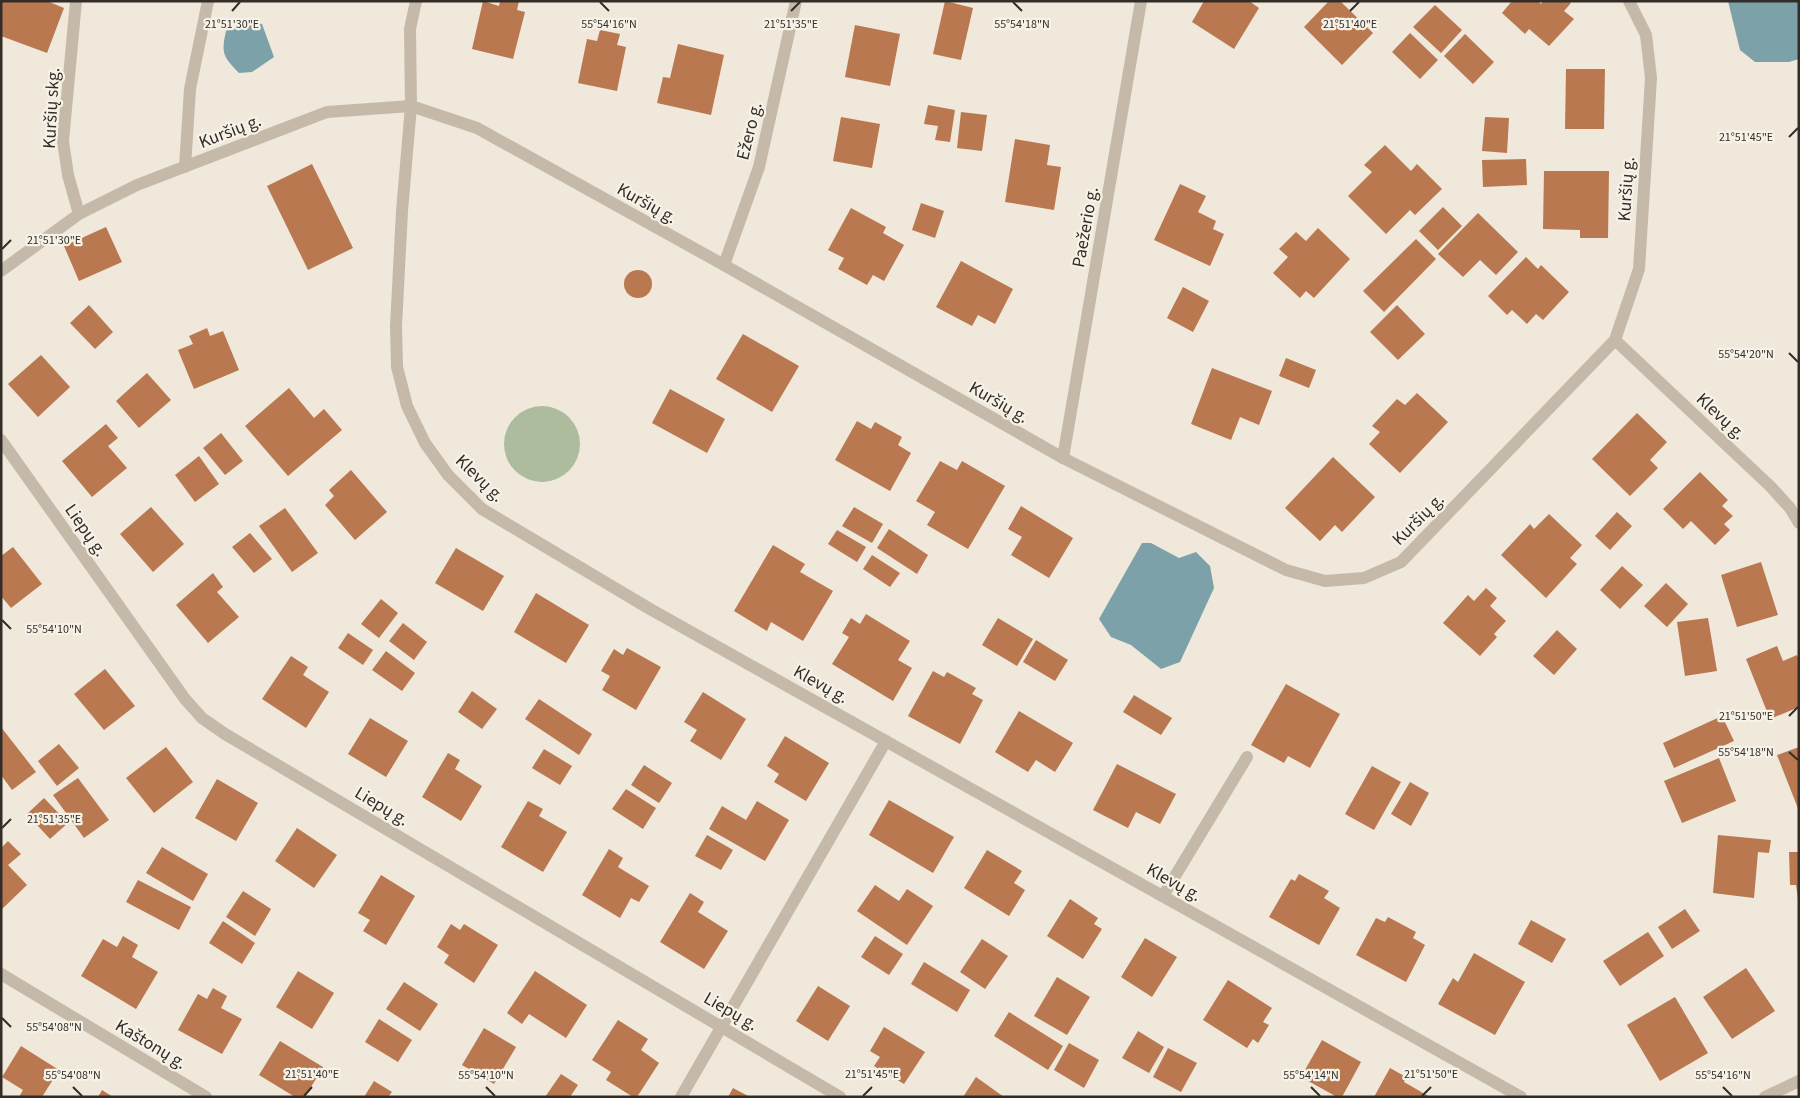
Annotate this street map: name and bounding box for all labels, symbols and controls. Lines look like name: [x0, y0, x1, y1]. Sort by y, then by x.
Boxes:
text: 21°51'30"E: [205, 16, 259, 33]
text: 55°54'16"N: [581, 16, 637, 33]
text: 21°51'35"E: [764, 16, 818, 33]
text: 55°54'18"N: [994, 16, 1050, 33]
text: 21°51'40"E: [1323, 16, 1377, 33]
street label: Kuršių skg.: [37, 67, 66, 149]
street label: Ežero g.: [730, 100, 769, 163]
street label: Kuršių g.: [195, 108, 265, 155]
text: 21°51'45"E: [1719, 129, 1773, 146]
street label: Kuršių g.: [1612, 156, 1641, 222]
street label: Kuršių g.: [612, 177, 681, 230]
street label: Paežerio g.: [1066, 185, 1105, 269]
text: 21°51'30"E: [27, 232, 81, 249]
text: 55°54'20"N: [1718, 346, 1774, 363]
street label: Kuršių g.: [964, 375, 1033, 430]
street label: Klevų g.: [1690, 387, 1751, 446]
street label: Klevų g.: [450, 449, 510, 508]
street label: Kuršių g.: [1387, 488, 1450, 551]
street label: Liepų g.: [58, 499, 113, 562]
text: 55°54'10"N: [26, 621, 82, 638]
street label: Klevų g.: [789, 659, 853, 710]
text: 21°51'50"E: [1719, 708, 1773, 725]
text: 55°54'18"N: [1718, 744, 1774, 761]
street label: Liepų g.: [350, 781, 413, 832]
text: 21°51'35"E: [27, 811, 81, 828]
street label: Klevų g.: [1142, 857, 1206, 908]
street label: Liepų g.: [699, 986, 763, 1037]
street label: Kaštonų g.: [110, 1013, 191, 1076]
text: 55°54'08"N: [26, 1019, 82, 1036]
text: 21°51'40"E: [285, 1066, 339, 1083]
text: 21°51'45"E: [845, 1066, 899, 1083]
text: 21°51'50"E: [1404, 1066, 1458, 1083]
text: 55°54'08"N: [45, 1067, 101, 1084]
text: 55°54'10"N: [458, 1067, 514, 1084]
text: 55°54'14"N: [1283, 1067, 1339, 1084]
text: 55°54'16"N: [1695, 1067, 1751, 1084]

